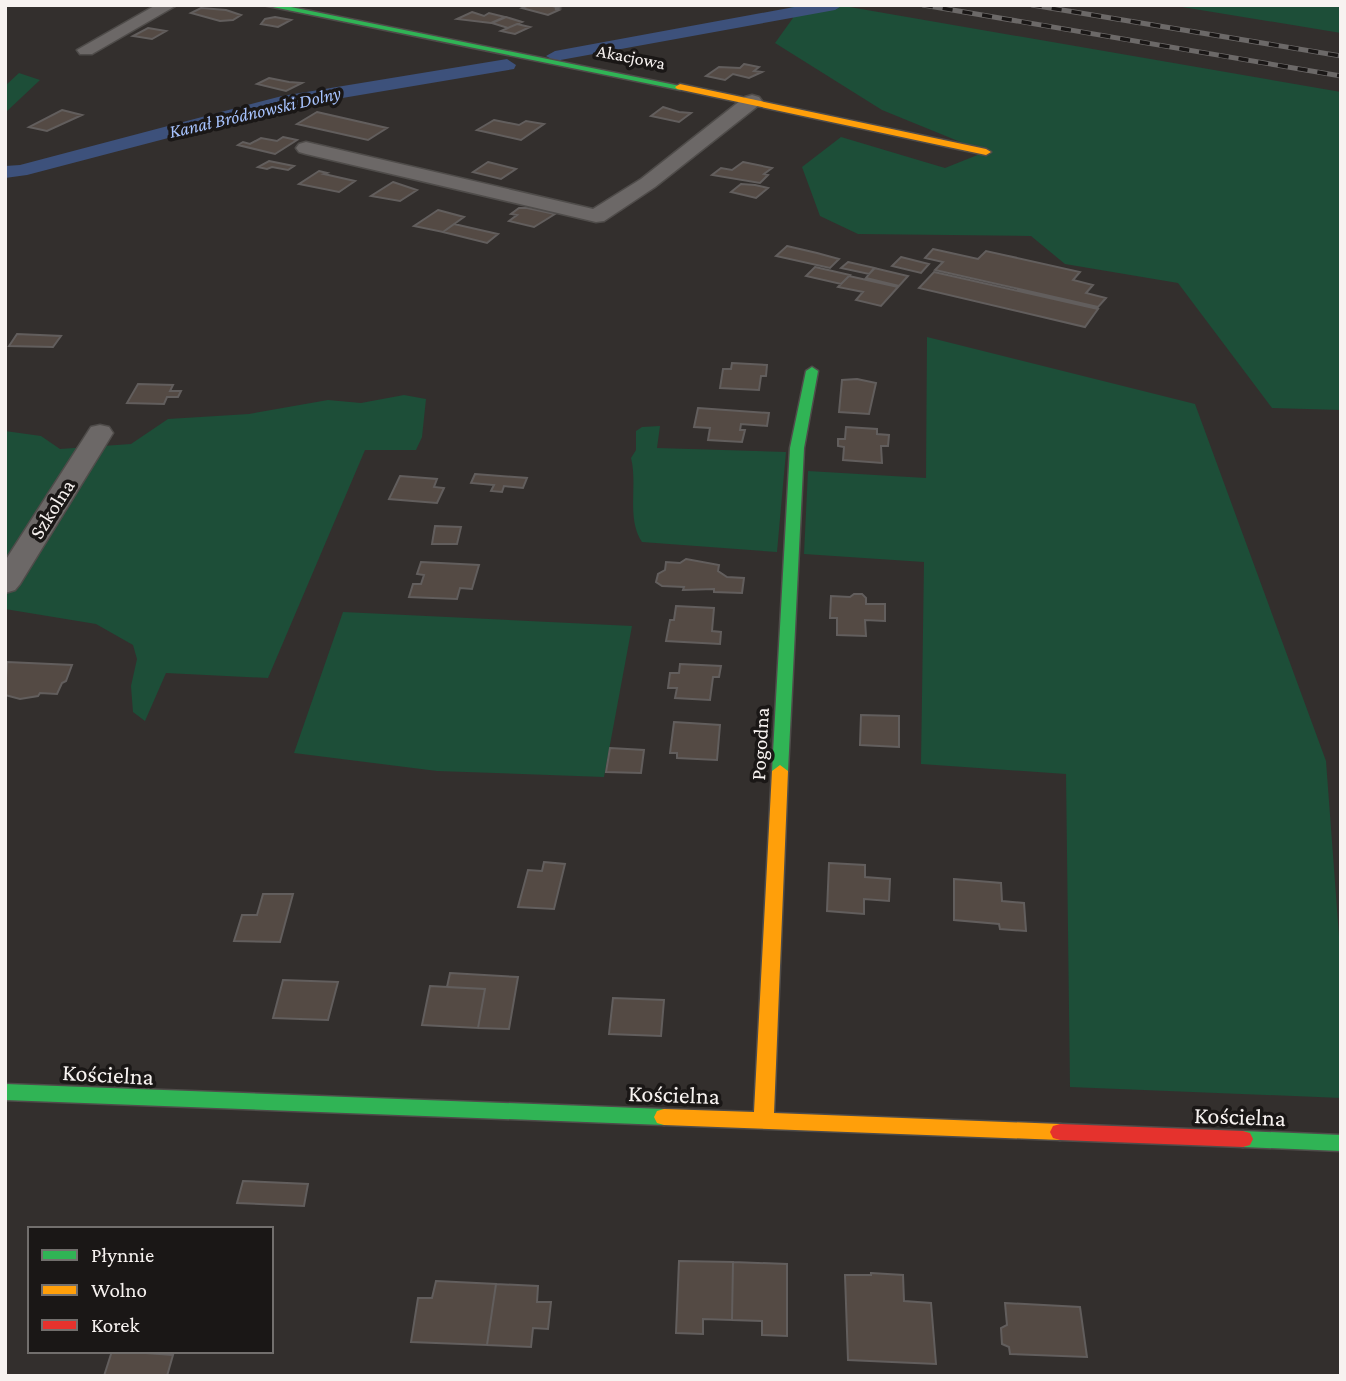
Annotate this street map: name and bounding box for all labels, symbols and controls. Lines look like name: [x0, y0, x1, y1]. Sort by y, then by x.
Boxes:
street label: Akacjowa: [595, 41, 667, 74]
water label: Kanał Bródnowski Dolny: [167, 82, 343, 142]
street label: Szkolna: [24, 475, 80, 543]
street label: Pogodna: [746, 707, 774, 781]
street label: Kościelna: [61, 1058, 155, 1090]
street label: Kościelna: [628, 1079, 720, 1109]
street label: Kościelna: [1194, 1101, 1286, 1131]
legend: [28, 1227, 273, 1353]
text: Płynnie: [91, 1243, 154, 1267]
text: Wolno: [91, 1278, 147, 1302]
text: Korek: [91, 1313, 140, 1337]

